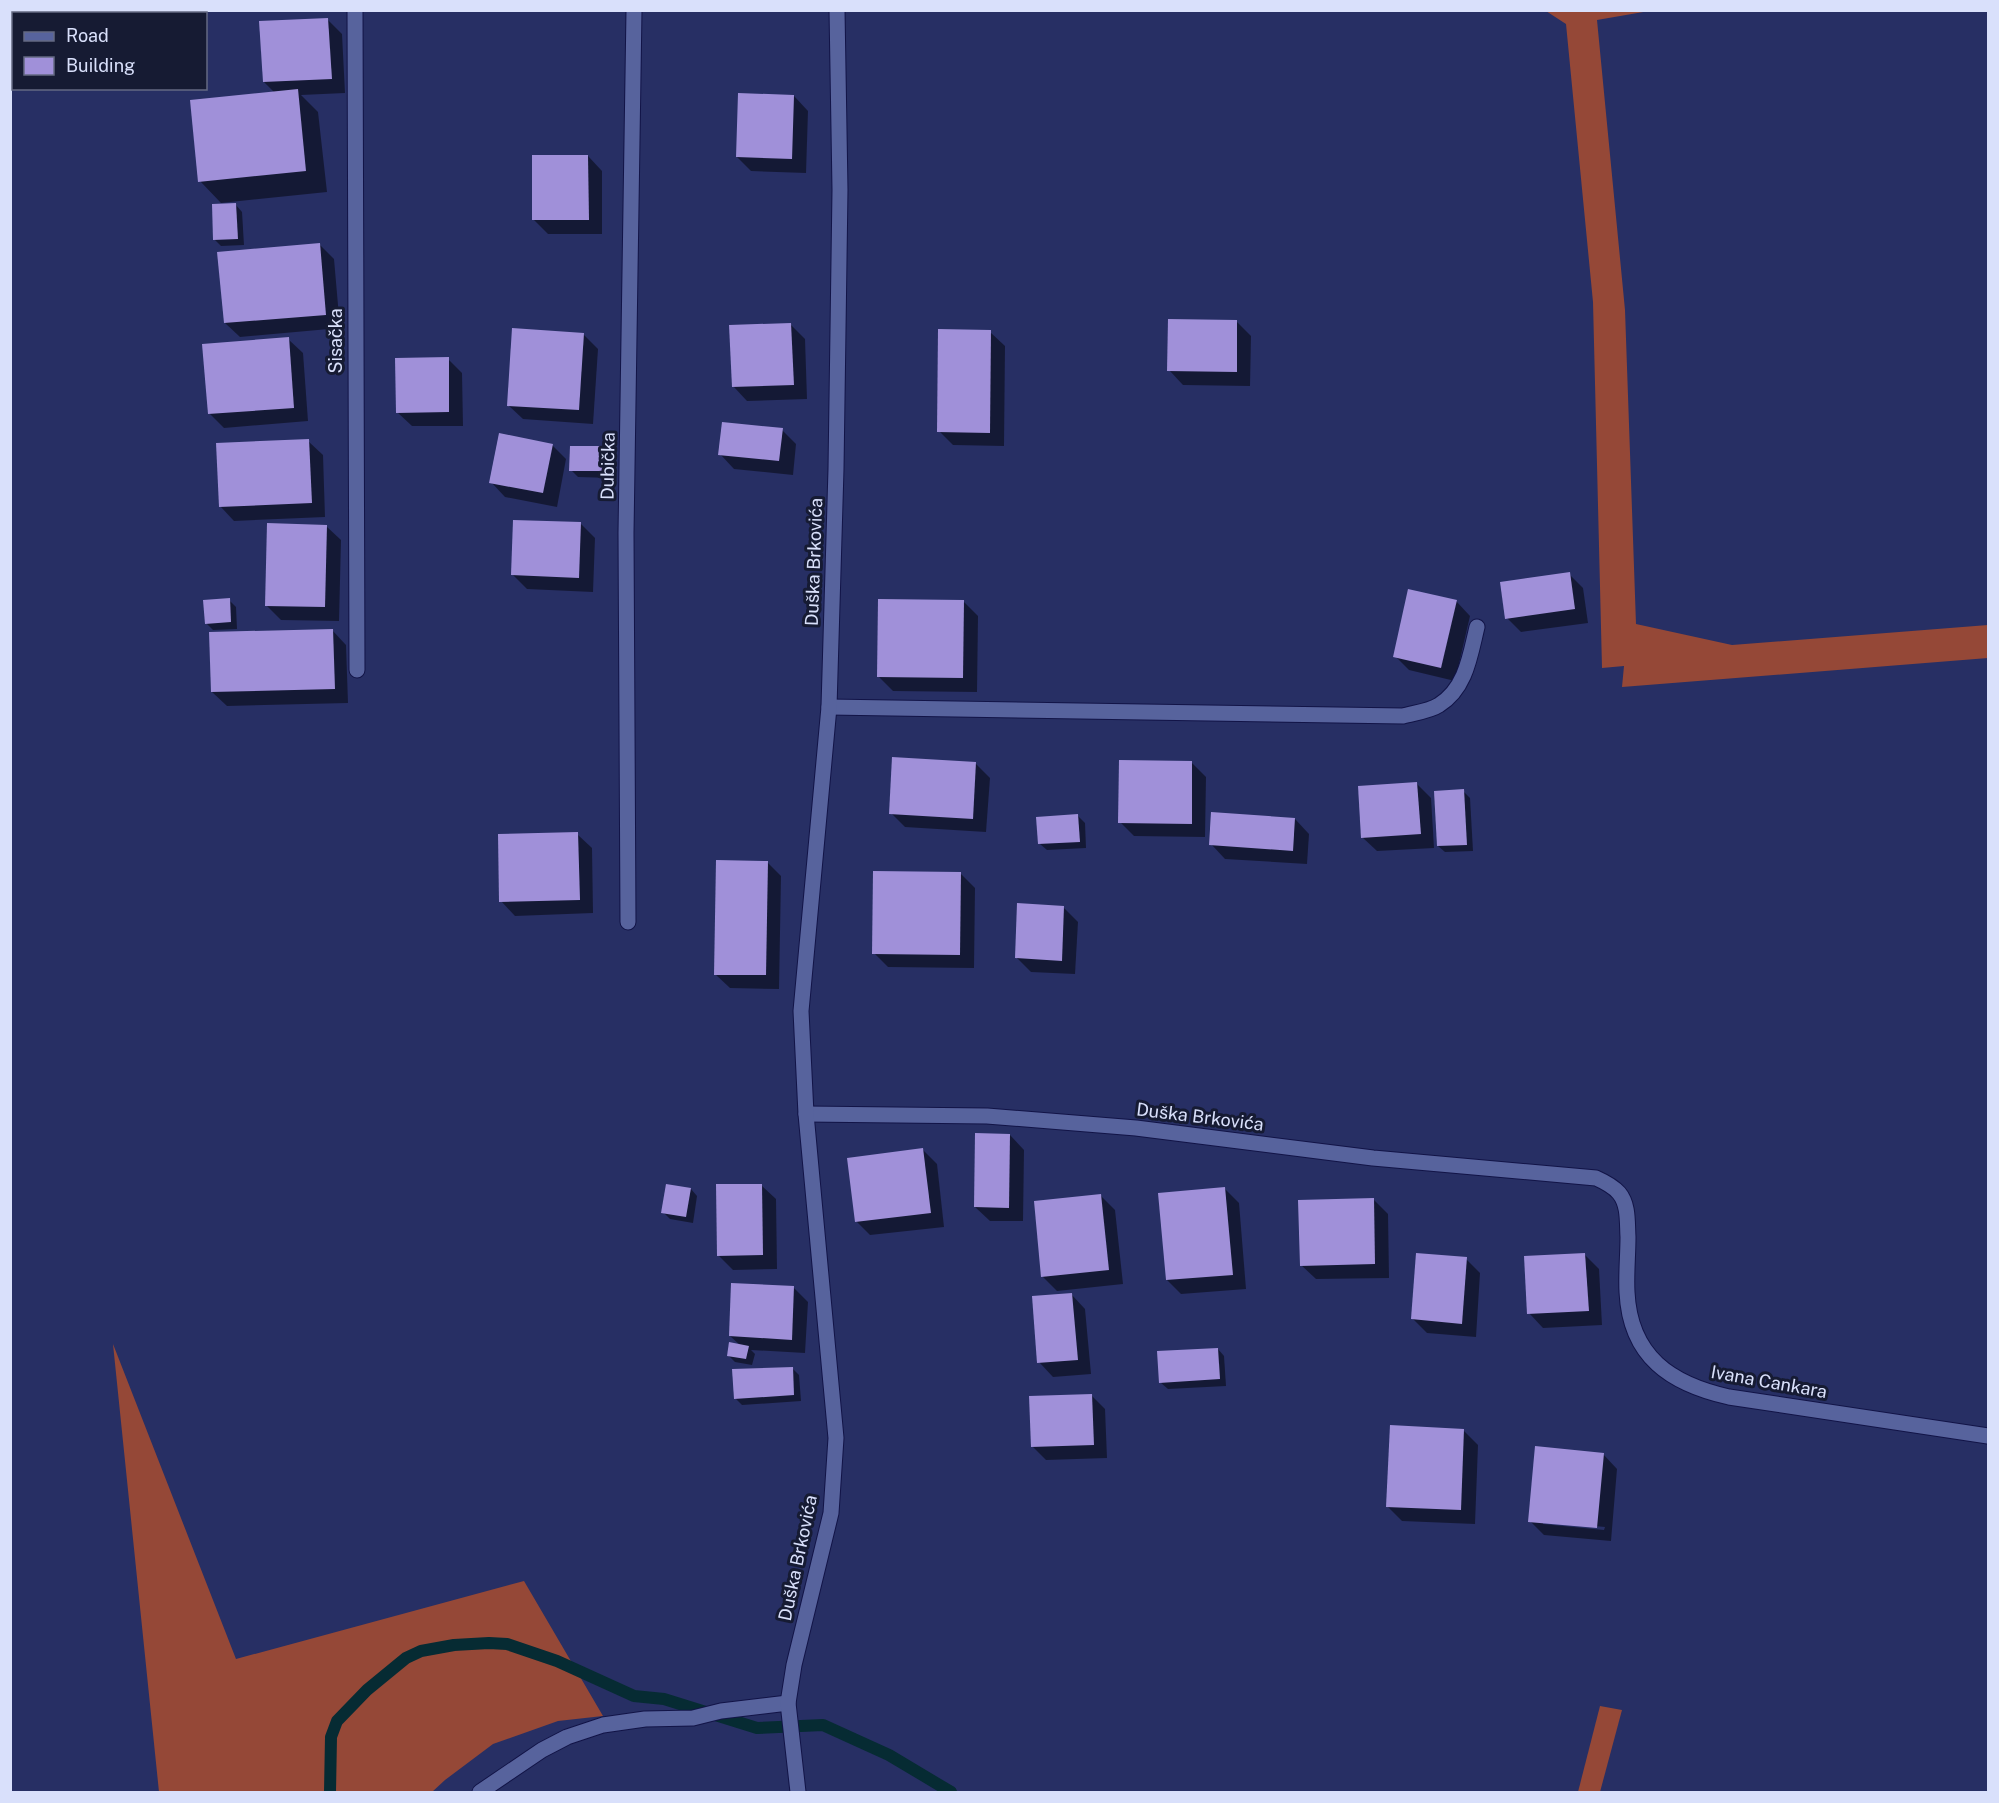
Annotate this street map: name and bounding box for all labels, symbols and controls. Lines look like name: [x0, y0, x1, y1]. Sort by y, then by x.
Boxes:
legend: [12, 12, 207, 90]
text: Road: [66, 25, 109, 46]
text: Building: [66, 55, 135, 76]
street label: Sisačka: [325, 308, 346, 374]
street label: Dubička: [596, 432, 619, 500]
street label: Duška Brkovića: [801, 498, 826, 626]
street label: Duška Brkovića: [1135, 1098, 1265, 1135]
street label: Ivana Cankara: [1709, 1361, 1829, 1402]
street label: Duška Brkovića: [774, 1493, 821, 1623]

